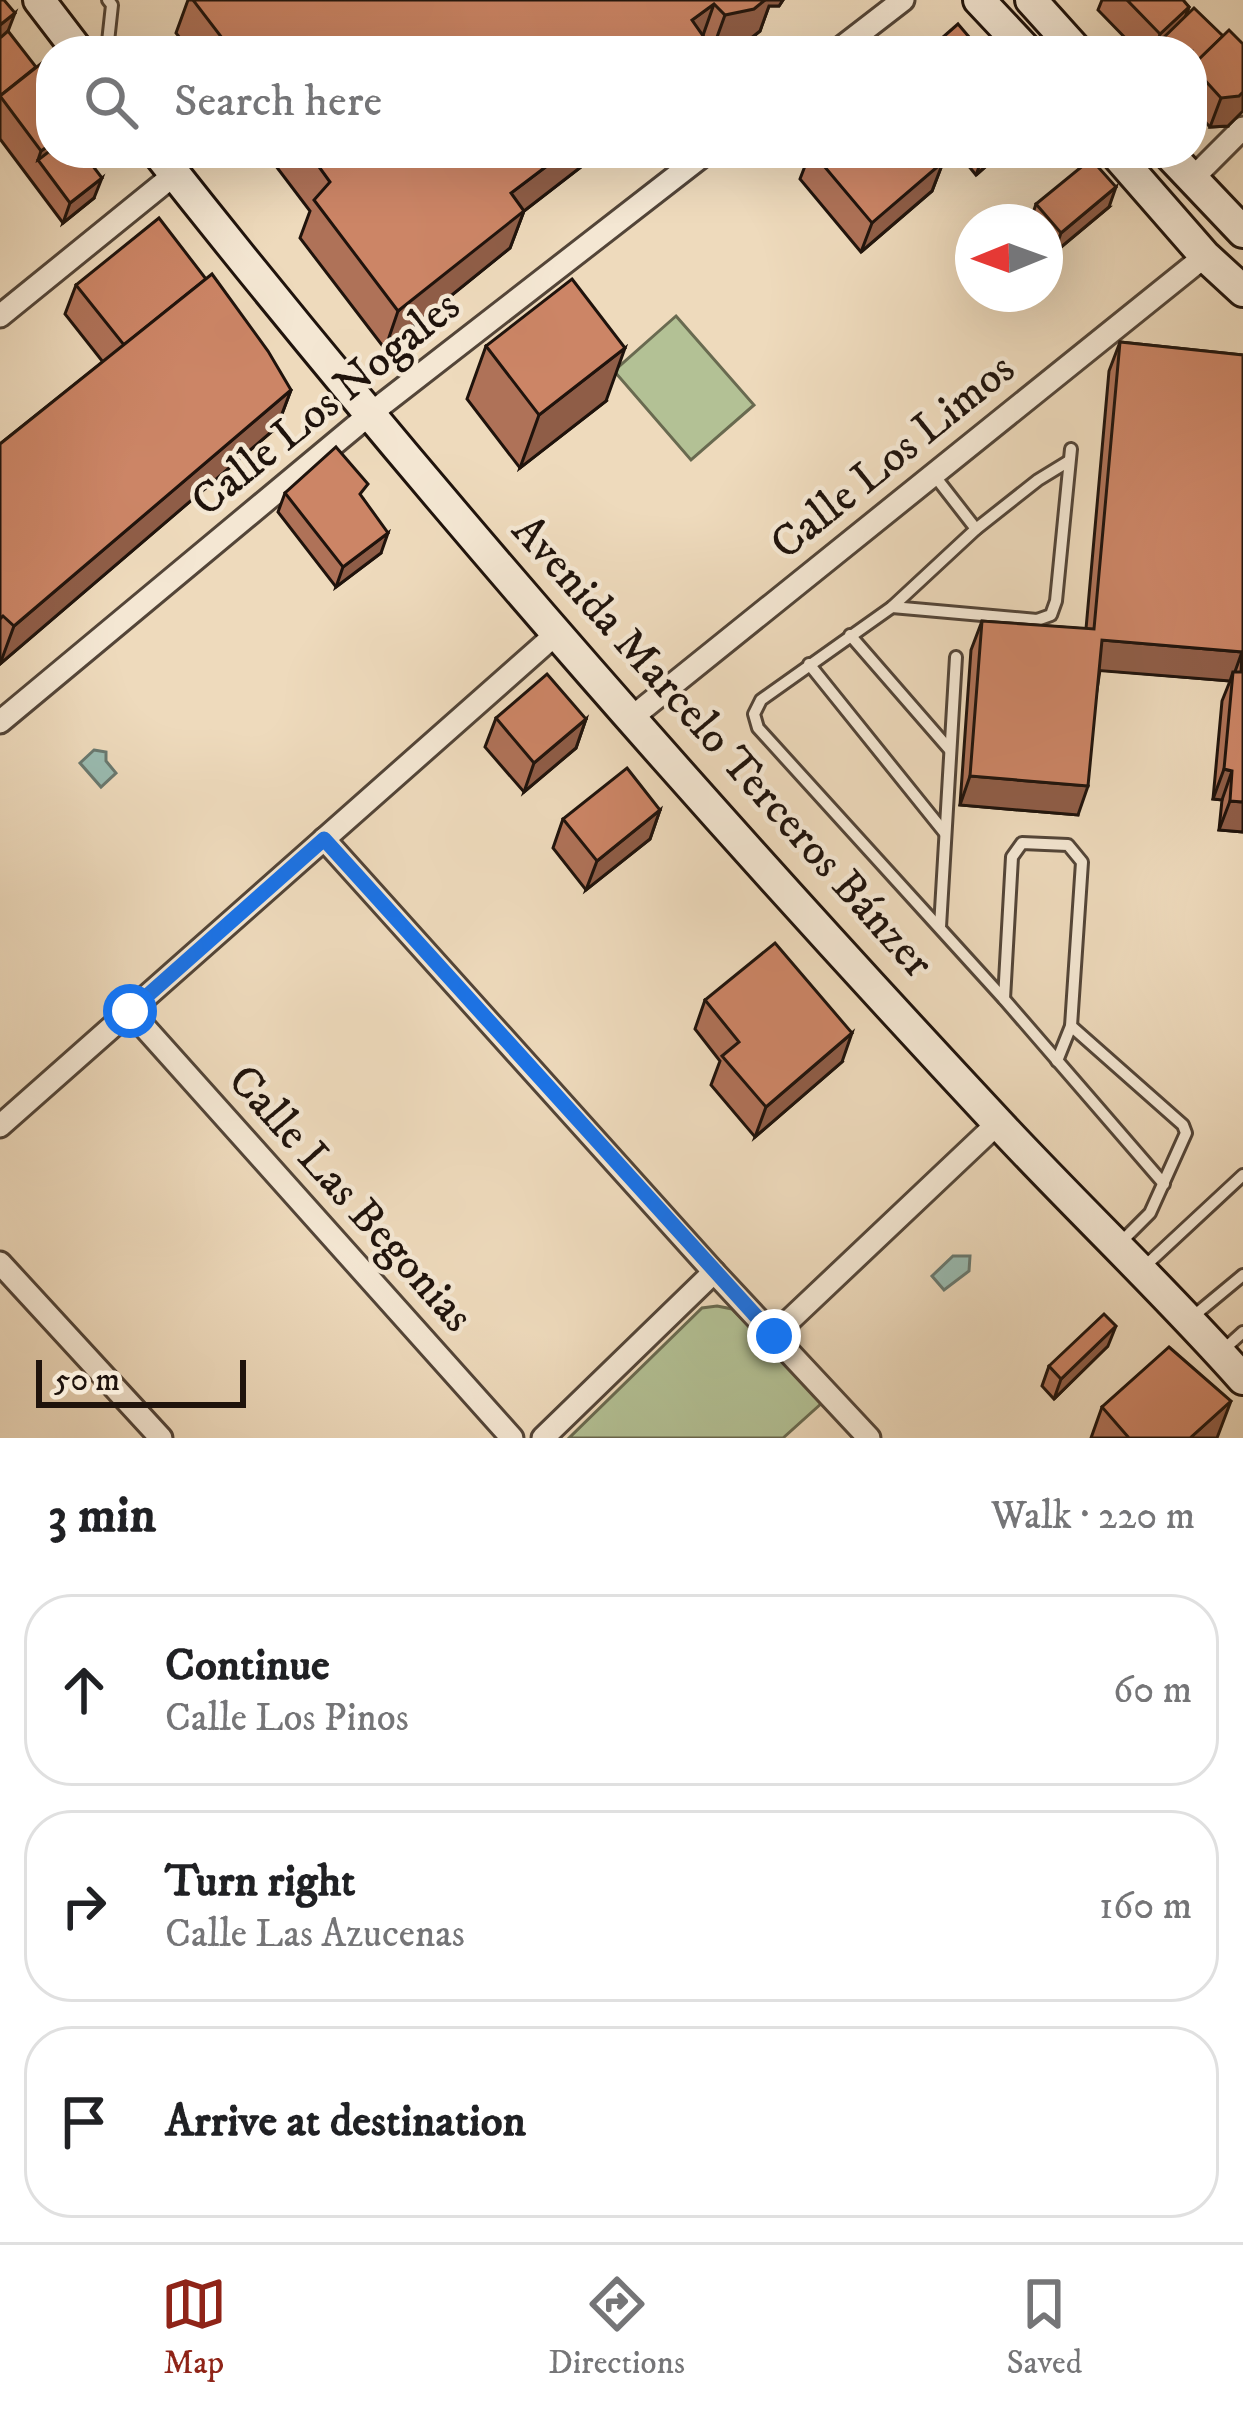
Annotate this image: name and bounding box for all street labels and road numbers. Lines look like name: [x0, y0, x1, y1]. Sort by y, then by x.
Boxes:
street label: Calle Los Nogales: [180, 279, 472, 529]
street label: Calle Los Limos: [760, 342, 1026, 572]
street label: Avenida Marcelo Terceros Bánzer: [499, 504, 945, 990]
street label: Calle Las Begonias: [215, 1054, 485, 1344]

